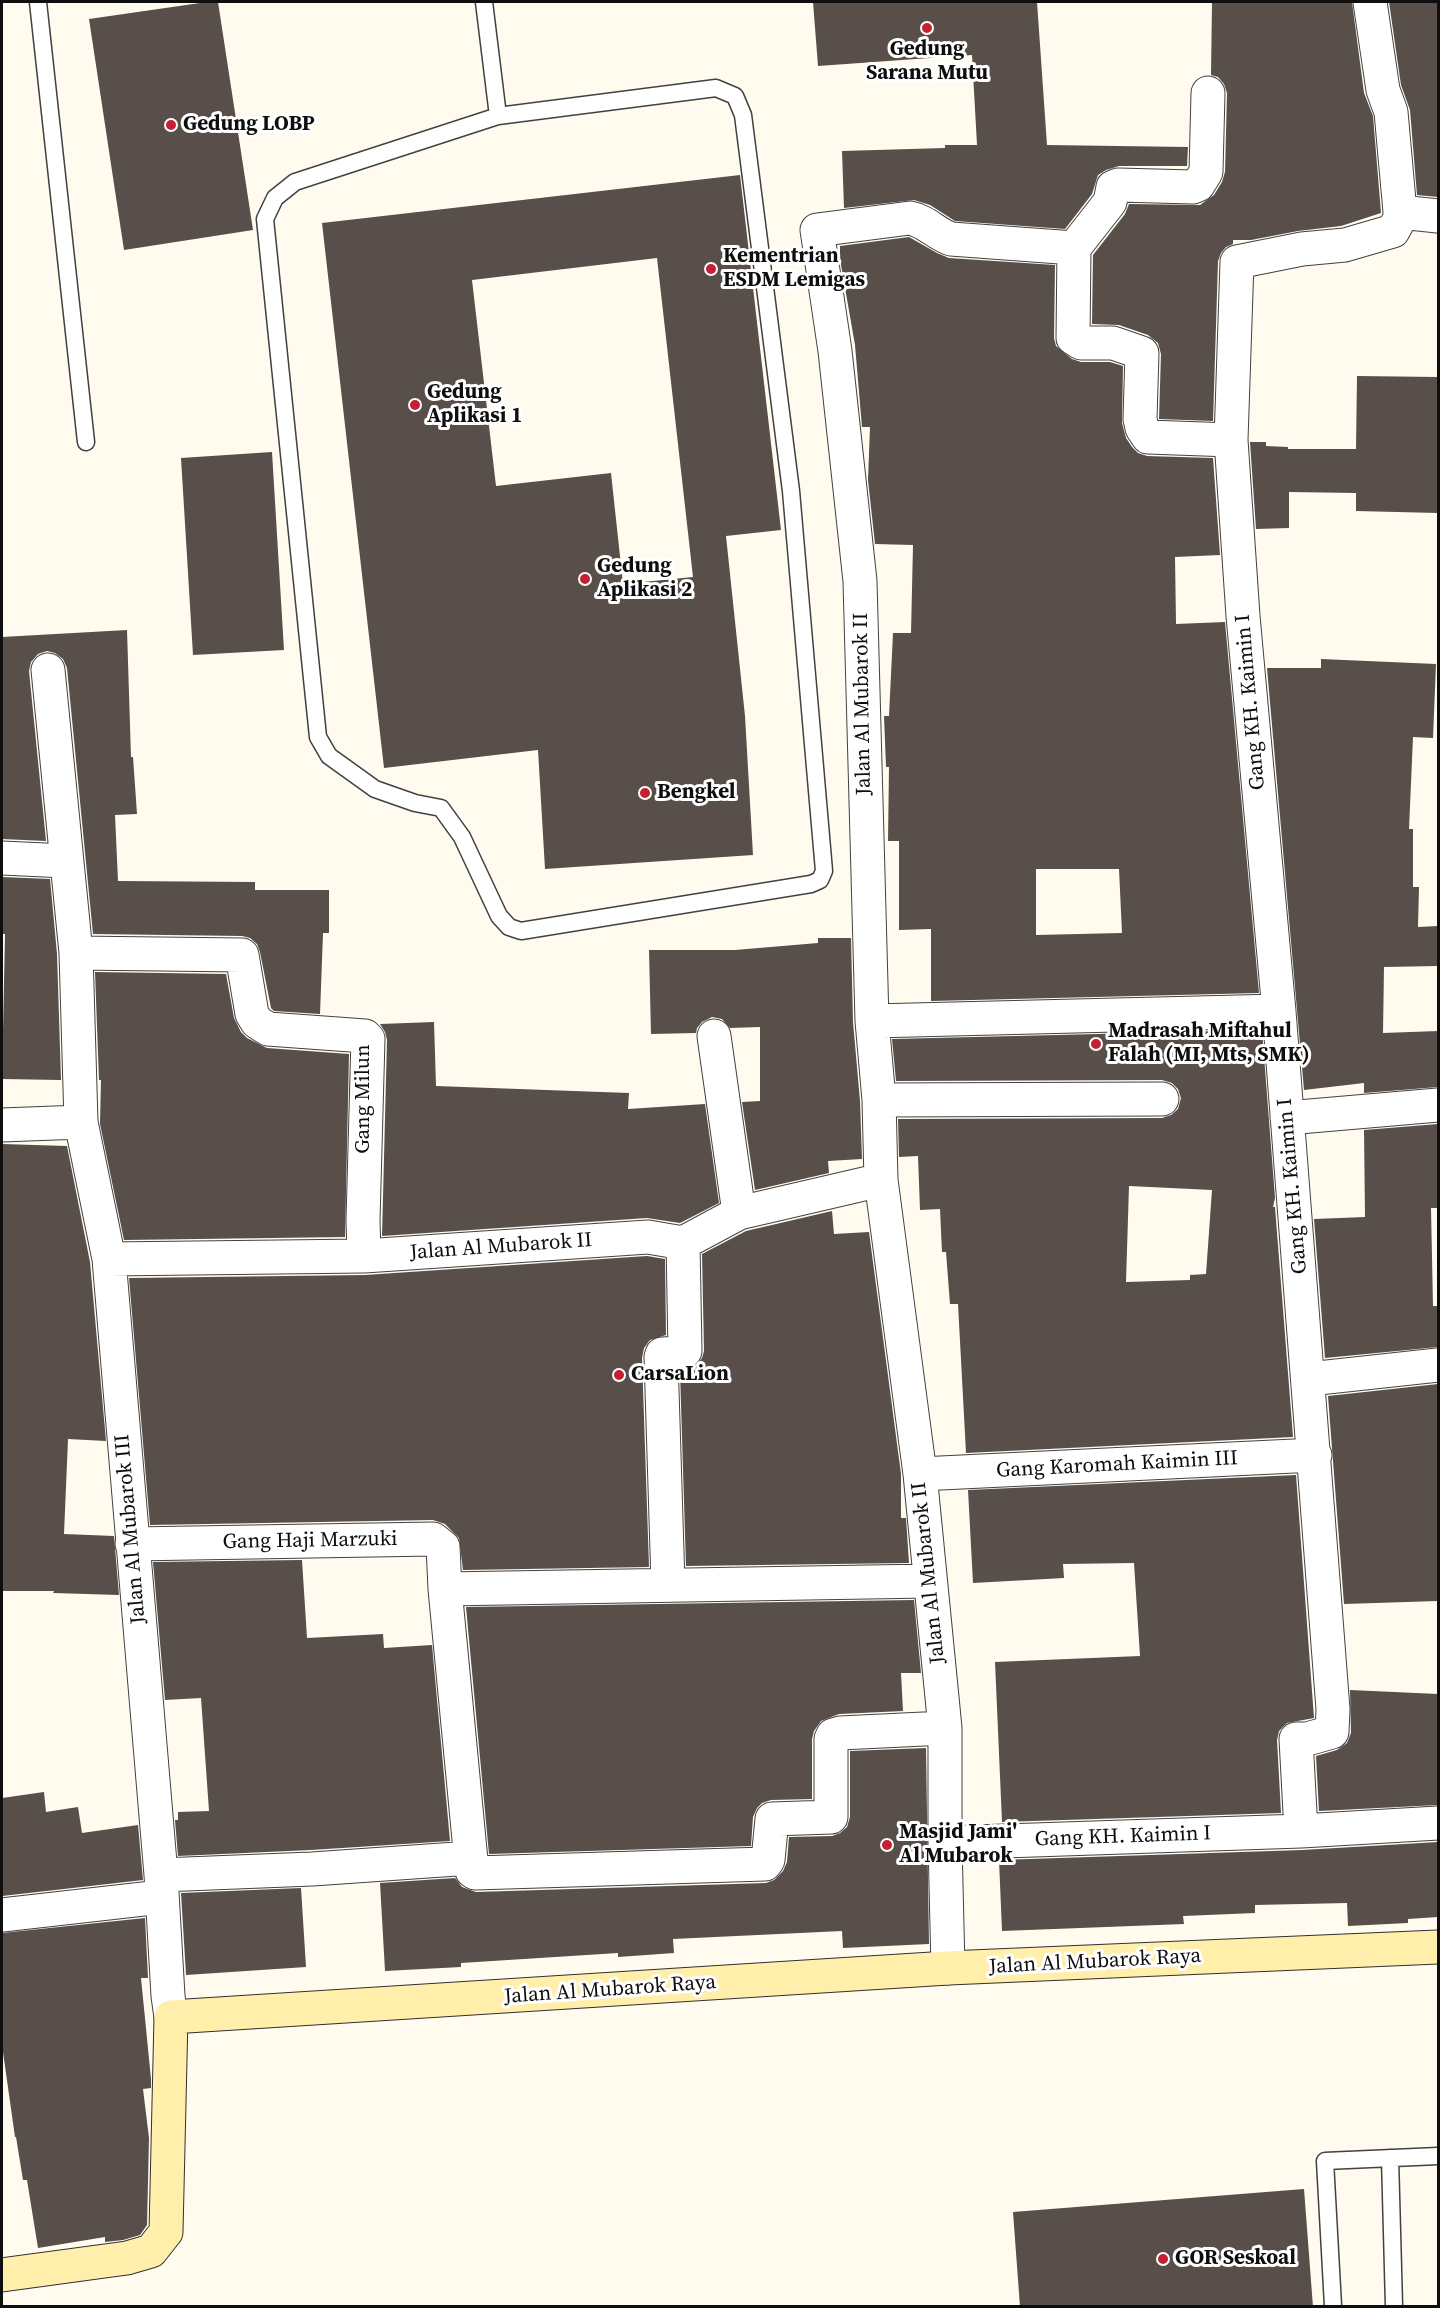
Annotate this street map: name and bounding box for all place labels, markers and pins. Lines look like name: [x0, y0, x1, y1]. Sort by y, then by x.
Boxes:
marker: Gedung Sarana Mutu: [920, 21, 934, 35]
place label: Gedung Sarana Mutu: [866, 37, 988, 87]
place label: Gedung LOBP: [183, 112, 315, 138]
marker: Gedung LOBP: [164, 118, 178, 132]
place label: Kementrian ESDM Lemigas: [723, 244, 865, 294]
marker: Kementrian ESDM Lemigas: [704, 262, 718, 276]
place label: Gedung Aplikasi 1: [427, 380, 522, 430]
marker: Gedung Aplikasi 1: [408, 398, 422, 412]
place label: Gedung Aplikasi 2: [597, 554, 692, 604]
marker: Gedung Aplikasi 2: [578, 572, 592, 586]
place label: Bengkel: [657, 780, 736, 806]
marker: Bengkel: [638, 786, 652, 800]
place label: Madrasah Miftahul Falah (MI, Mts, SMK): [1108, 1019, 1310, 1069]
marker: Madrasah Miftahul Falah (MI, Mts, SMK): [1089, 1037, 1103, 1051]
place label: CarsaLion: [631, 1362, 729, 1388]
marker: CarsaLion: [612, 1368, 626, 1382]
place label: Masjid Jami' Al Mubarok: [899, 1820, 1017, 1870]
marker: Masjid Jami' Al Mubarok: [880, 1838, 894, 1852]
place label: GOR Seskoal: [1175, 2246, 1296, 2272]
marker: GOR Seskoal: [1156, 2252, 1170, 2266]

